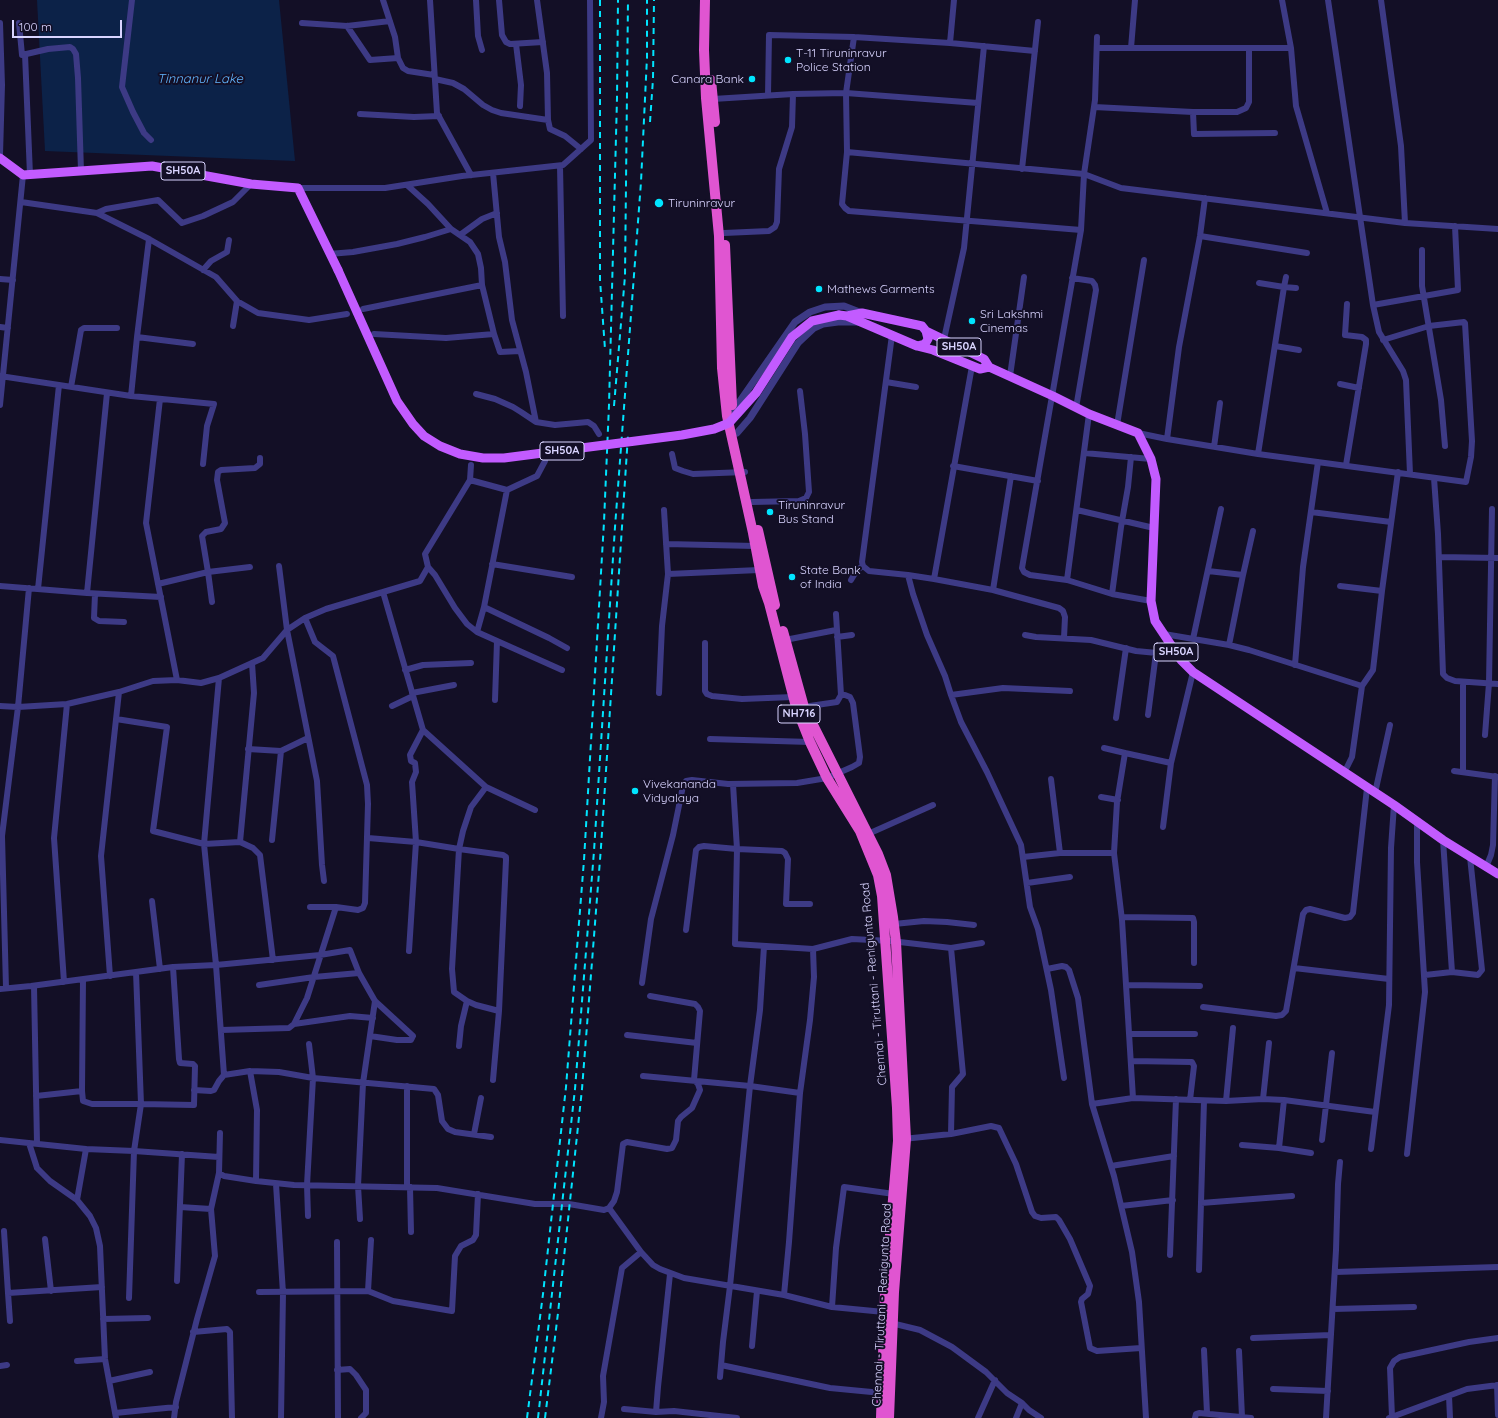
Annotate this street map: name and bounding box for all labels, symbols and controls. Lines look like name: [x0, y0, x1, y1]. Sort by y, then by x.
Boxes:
scale bar: [14, 12, 124, 38]
text: 100 m: [19, 19, 52, 34]
place label: T-11 Tiruninravur Police Station: [796, 46, 887, 74]
marker: T-11 Tiruninravur Police Station: [783, 55, 793, 65]
water label: Tinnanur Lake: [157, 71, 243, 87]
place label: Canara Bank: [671, 72, 744, 86]
marker: Canara Bank: [747, 74, 757, 84]
road number: SH50A: [161, 162, 205, 180]
place label: Tiruninravur: [668, 196, 735, 210]
marker: Tiruninravur: [653, 197, 665, 209]
place label: Mathews Garments: [827, 282, 935, 296]
marker: Mathews Garments: [814, 284, 824, 294]
place label: Sri Lakshmi Cinemas: [980, 307, 1043, 335]
marker: Sri Lakshmi Cinemas: [967, 316, 977, 326]
road number: SH50A: [937, 338, 981, 356]
road number: SH50A: [540, 442, 584, 460]
place label: Tiruninravur Bus Stand: [778, 498, 845, 526]
marker: Tiruninravur Bus Stand: [765, 507, 775, 517]
place label: State Bank of India: [800, 563, 861, 591]
marker: State Bank of India: [787, 572, 797, 582]
road number: SH50A: [1154, 643, 1198, 661]
road number: NH716: [778, 705, 820, 723]
place label: Vivekananda Vidyalaya: [643, 777, 716, 805]
marker: Vivekananda Vidyalaya: [630, 786, 640, 796]
street label: Chennai - Tiruttani - Renigunta Road: [858, 882, 890, 1086]
street label: Chennai - Tiruttani - Renigunta Road: [869, 1203, 895, 1407]

